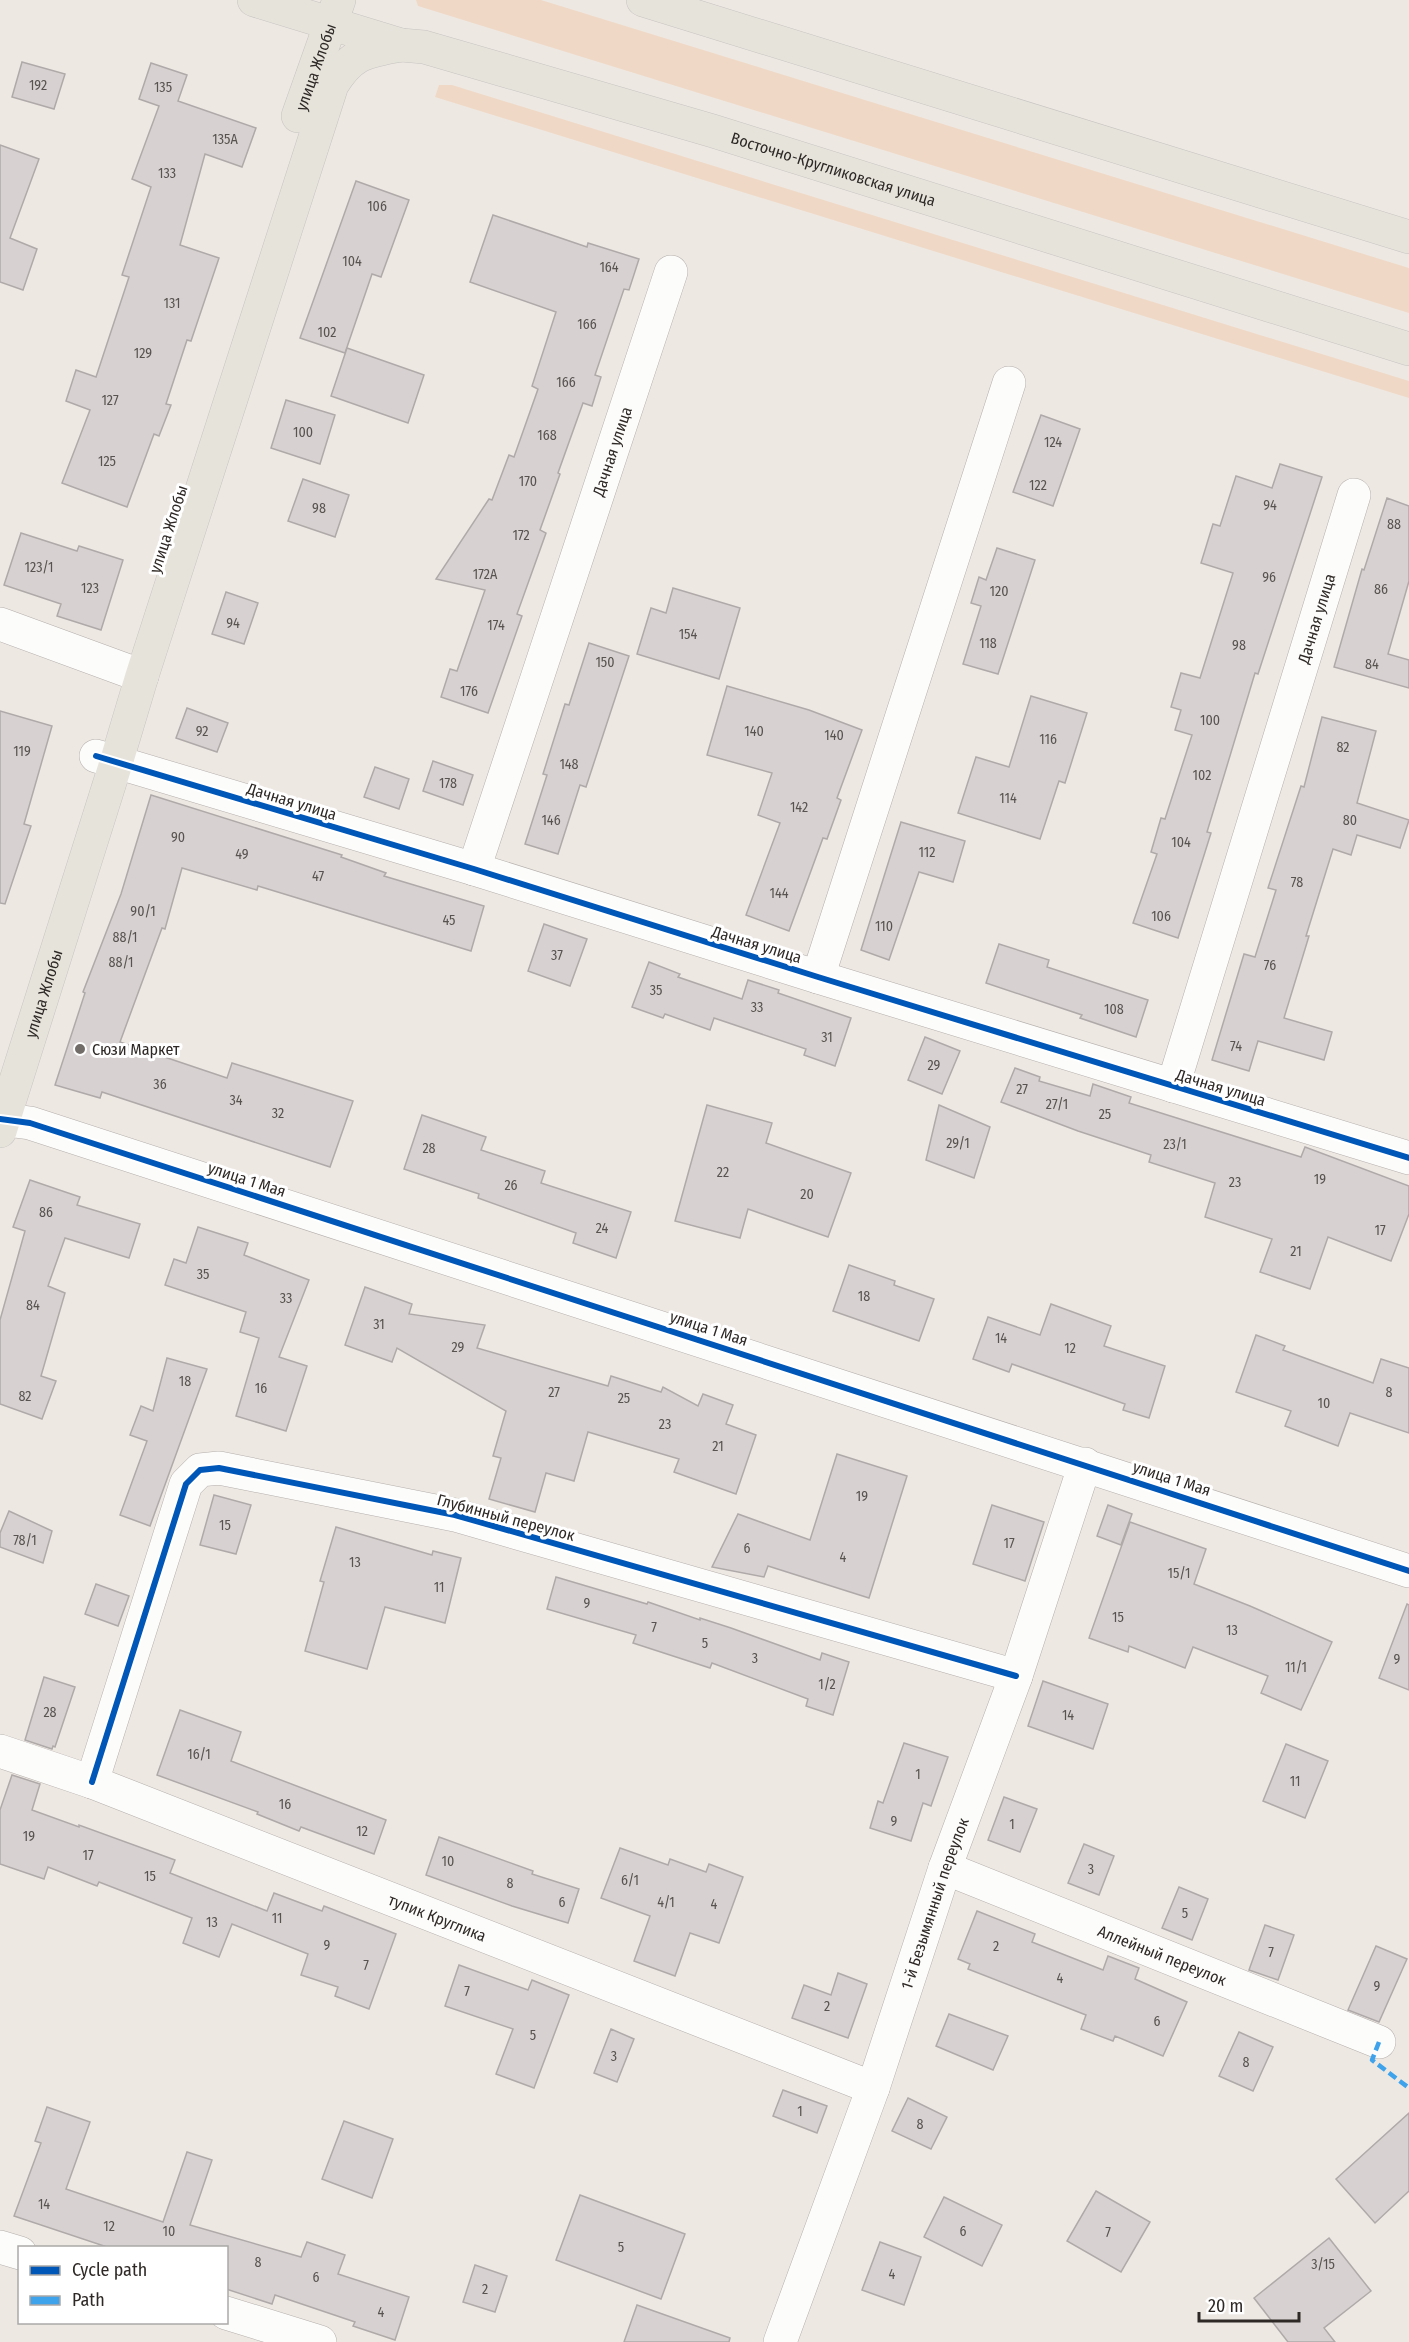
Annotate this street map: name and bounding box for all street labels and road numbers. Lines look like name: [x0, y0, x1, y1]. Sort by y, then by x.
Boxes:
street label: улица Жлобы: [292, 21, 340, 113]
street label: Восточно-Кругликовская улица: [729, 128, 938, 210]
street label: Дачная улица: [588, 404, 636, 499]
street label: улица Жлобы: [145, 483, 192, 576]
street label: Дачная улица: [1294, 571, 1339, 667]
street label: Дачная улица: [244, 779, 339, 824]
street label: Дачная улица: [709, 922, 804, 967]
street label: улица Жлобы: [21, 947, 67, 1040]
street label: Дачная улица: [1173, 1065, 1268, 1110]
street label: улица 1 Мая: [205, 1158, 288, 1201]
street label: улица 1 Мая: [667, 1307, 750, 1350]
street label: улица 1 Мая: [1130, 1457, 1213, 1500]
street label: Глубинный переулок: [435, 1490, 577, 1545]
street label: 1-й Безымянный переулок: [897, 1815, 973, 1992]
street label: тупик Круглика: [386, 1890, 489, 1946]
street label: Аллейный переулок: [1095, 1921, 1229, 1990]

